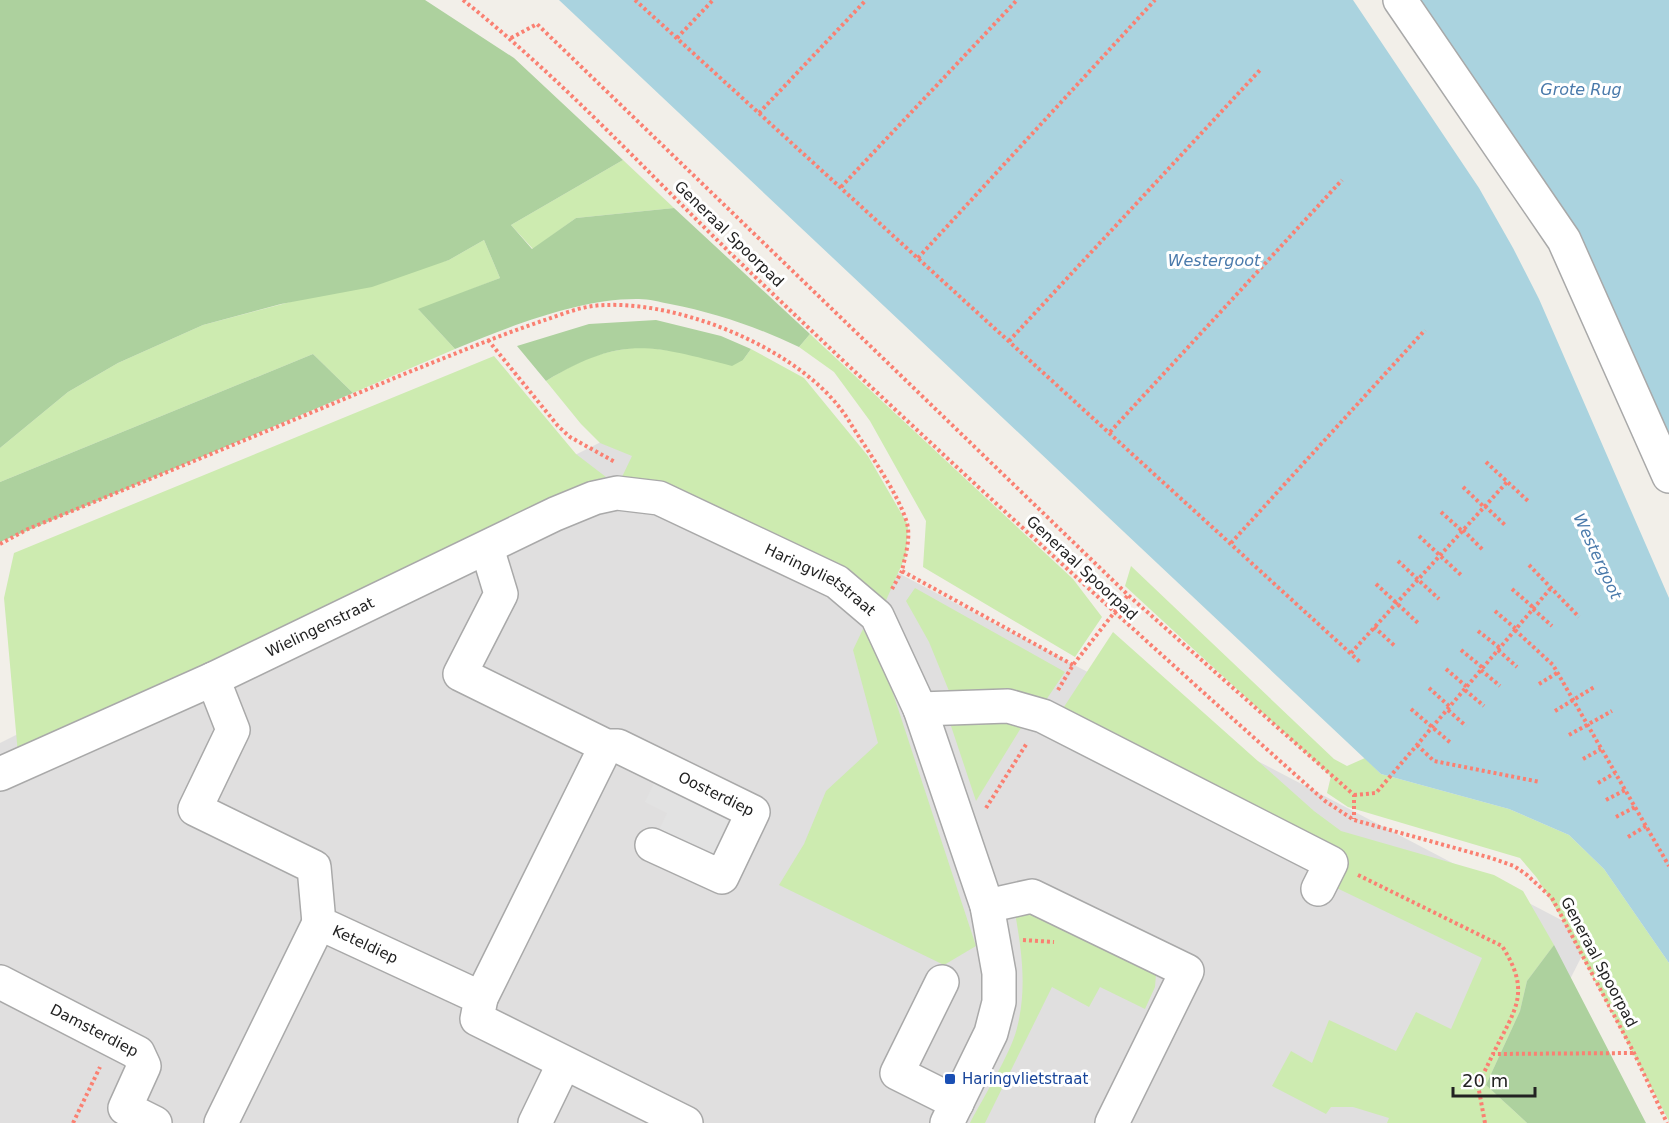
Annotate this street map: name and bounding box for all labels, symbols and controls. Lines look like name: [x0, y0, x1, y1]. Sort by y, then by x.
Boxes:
water label: Grote Rug: [1540, 80, 1622, 99]
street label: Generaal Spoorpad: [671, 177, 787, 291]
water label: Westergoot: [1168, 251, 1261, 270]
water label: Westergoot: [1569, 510, 1626, 603]
street label: Generaal Spoorpad: [1023, 512, 1141, 624]
street label: Haringvlietstraat: [762, 540, 879, 620]
street label: Wielingenstraat: [263, 594, 377, 661]
street label: Oosterdiep: [675, 768, 757, 820]
street label: Generaal Spoorpad: [1557, 894, 1641, 1030]
street label: Keteldiep: [330, 922, 401, 967]
street label: Damsterdiep: [47, 1000, 141, 1061]
scale bar: [1453, 1060, 1536, 1098]
place label: Haringvlietstraat: [962, 1070, 1088, 1088]
text: 20 m: [1462, 1070, 1508, 1091]
marker: Haringvlietstraat: [943, 1072, 957, 1086]

